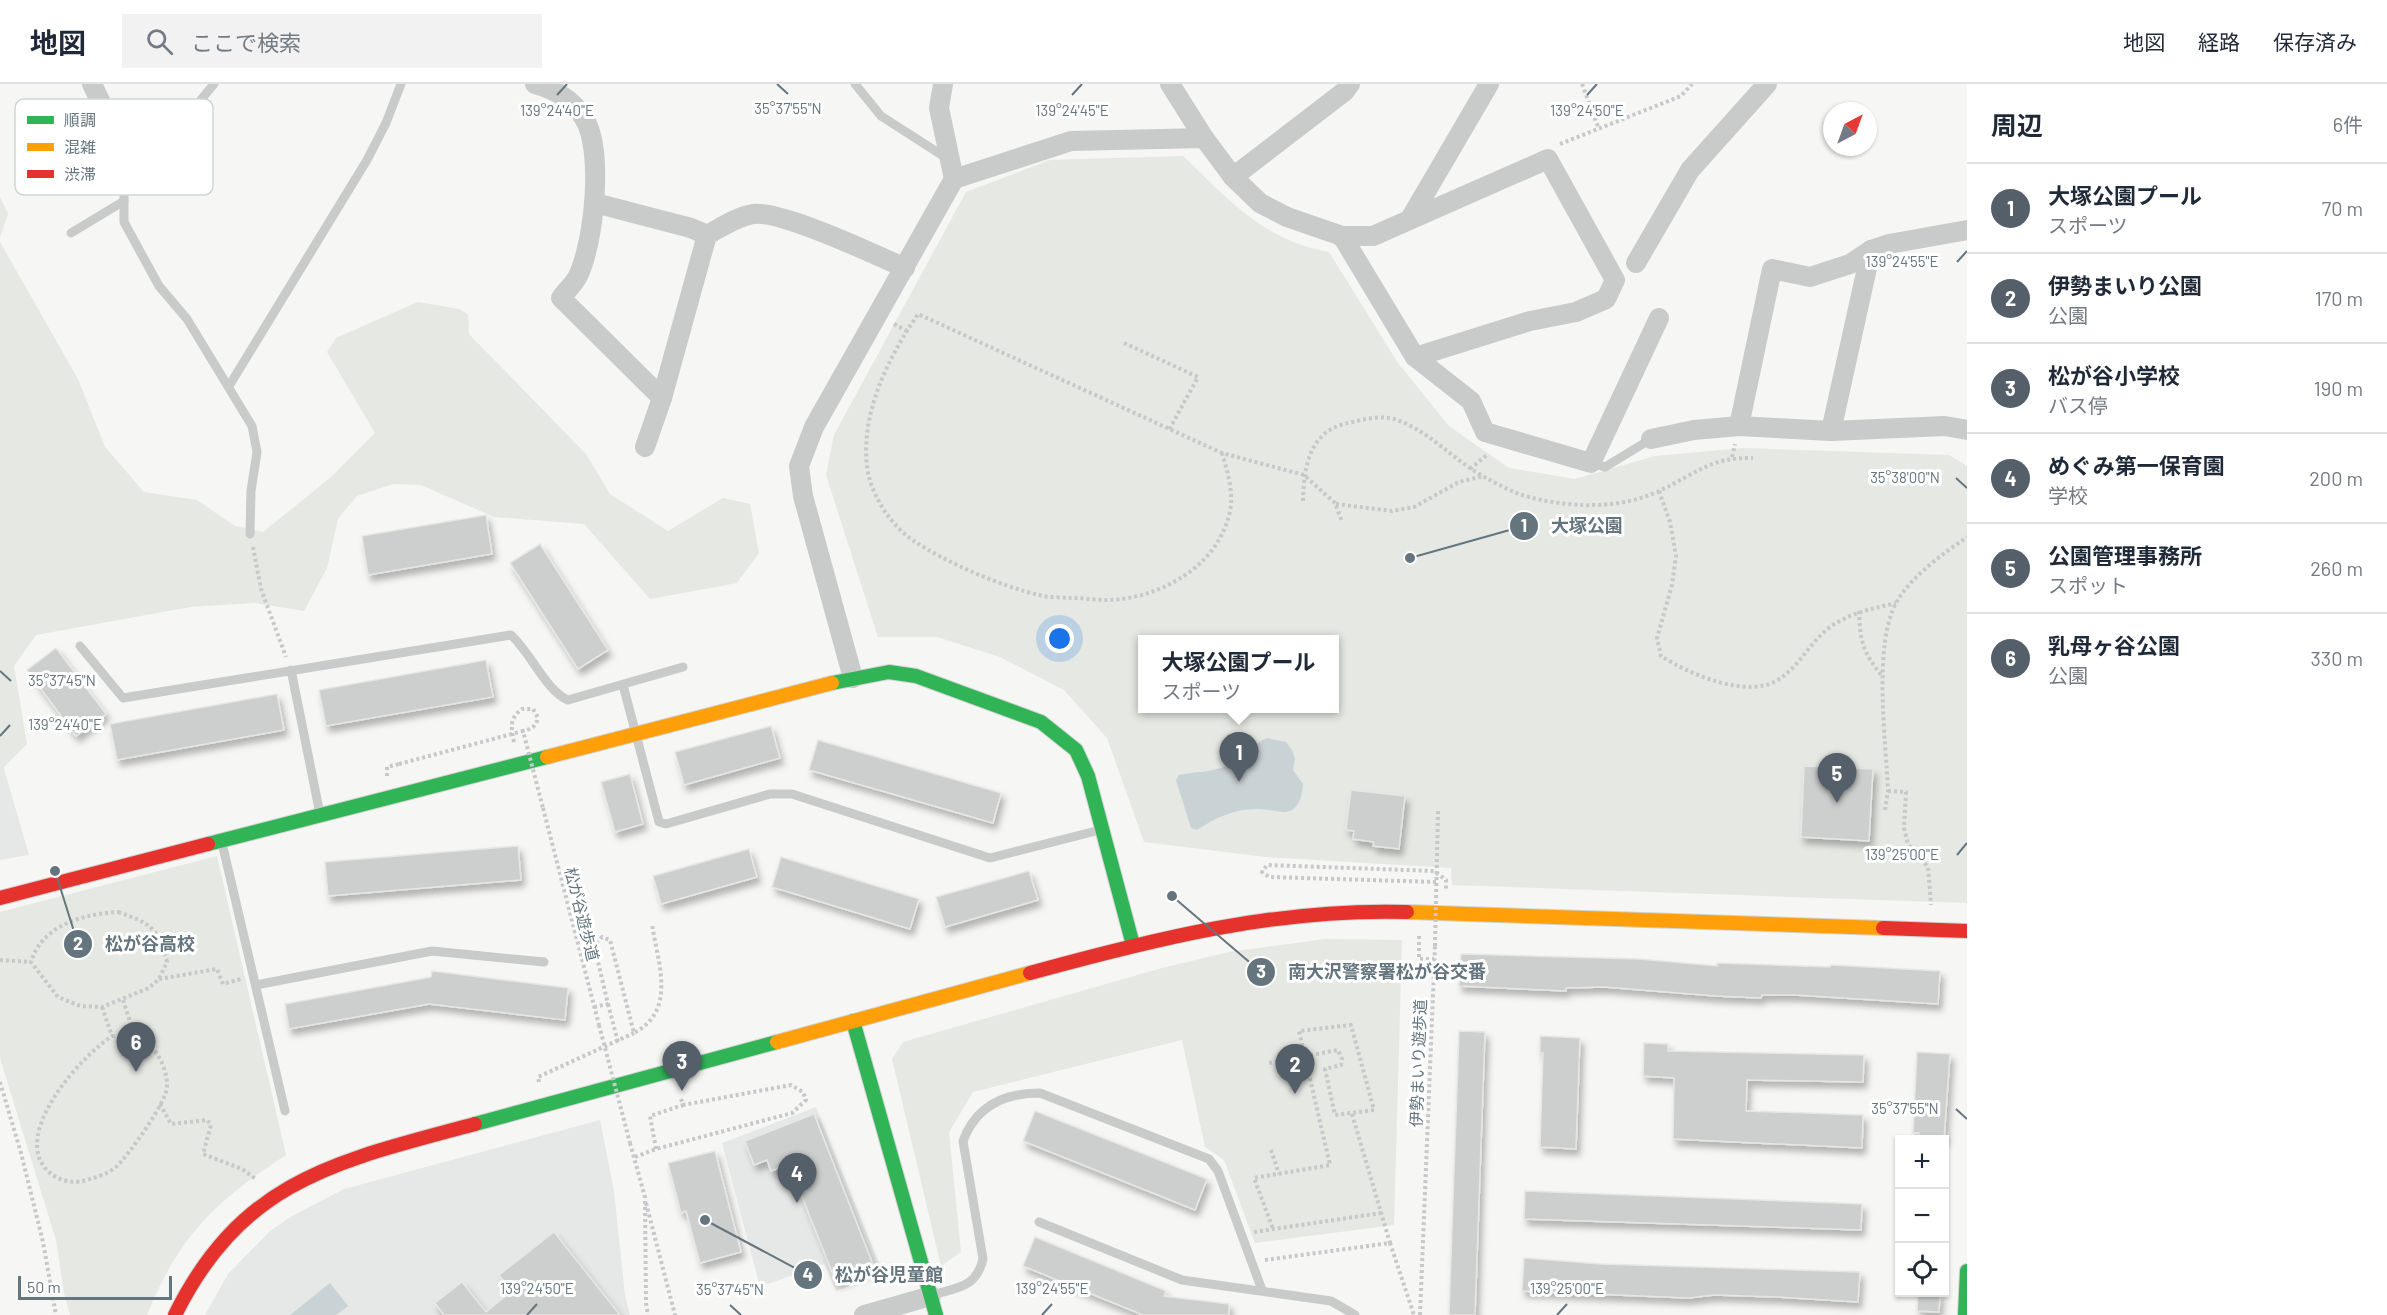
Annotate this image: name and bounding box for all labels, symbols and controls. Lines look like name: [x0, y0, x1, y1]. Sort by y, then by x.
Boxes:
search box: [122, 14, 542, 68]
text: 地図: [30, 25, 86, 59]
icon: search: [143, 25, 176, 58]
text: ここで検索: [191, 29, 301, 55]
text: 地図: [2123, 29, 2165, 54]
text: 経路: [2198, 29, 2240, 54]
text: 保存済み: [2273, 29, 2357, 54]
legend: [15, 99, 213, 195]
text: 35°37'55"N: [754, 99, 822, 117]
text: 139°24'40"E: [520, 101, 594, 119]
text: 139°24'45"E: [1035, 101, 1109, 119]
text: 139°24'50"E: [1550, 101, 1624, 119]
north arrow: [1823, 102, 1877, 156]
text: 周辺: [1991, 109, 2043, 140]
text: 順調: [64, 110, 96, 129]
text: 6件: [2333, 112, 2363, 136]
text: 混雑: [64, 137, 96, 156]
text: 渋滞: [64, 164, 96, 183]
text: 大塚公園プール: [2048, 182, 2202, 208]
text: 1: [2007, 196, 2014, 220]
text: 70 m: [2322, 196, 2363, 220]
text: スポーツ: [2048, 213, 2128, 237]
text: 139°24'55"E: [1865, 252, 1939, 270]
text: 伊勢まいり公園: [2048, 272, 2202, 298]
text: 2: [2005, 286, 2016, 310]
text: 170 m: [2315, 286, 2363, 310]
text: 公園: [2048, 303, 2088, 327]
text: 松が谷小学校: [2048, 362, 2180, 388]
text: 3: [2005, 376, 2016, 400]
text: 190 m: [2314, 376, 2363, 400]
text: バス停: [2048, 393, 2108, 417]
text: めぐみ第一保育園: [2048, 452, 2225, 478]
text: 4: [2004, 466, 2017, 490]
text: 200 m: [2309, 466, 2363, 490]
text: 35°38'00"N: [1870, 468, 1940, 486]
text: 学校: [2048, 483, 2088, 507]
callout: 大塚公園: [1509, 508, 1635, 544]
text: 1: [1521, 514, 1527, 536]
text: 大塚公園: [1551, 514, 1623, 536]
text: 公園管理事務所: [2048, 542, 2202, 568]
text: 5: [2005, 556, 2016, 580]
text: 260 m: [2310, 556, 2363, 580]
text: スポット: [2048, 573, 2128, 597]
your location: [1045, 624, 1074, 653]
text: 乳母ヶ谷公園: [2048, 632, 2180, 658]
popup: [1138, 635, 1339, 713]
text: 6: [2005, 646, 2016, 670]
text: 330 m: [2311, 646, 2363, 670]
text: 大塚公園プール: [1161, 648, 1316, 674]
text: 公園: [2048, 663, 2088, 687]
text: 35°37'45"N: [28, 671, 96, 689]
text: スポーツ: [1161, 679, 1241, 703]
text: 139°24'40"E: [28, 715, 102, 733]
pin: 1: [1220, 732, 1258, 782]
pin: 5: [1818, 754, 1856, 803]
text: 139°25'00"E: [1865, 845, 1939, 863]
street label: 松が谷遊歩道: [562, 865, 603, 963]
callout: 松が谷高校: [63, 926, 207, 962]
text: 2: [73, 932, 83, 954]
text: 松が谷高校: [105, 932, 195, 954]
callout: 南大沢警察署松が谷交番: [1246, 954, 1498, 990]
text: 3: [1256, 960, 1266, 982]
text: 南大沢警察署松が谷交番: [1288, 960, 1486, 982]
street label: 伊勢まいり遊歩道: [1406, 999, 1429, 1127]
pin: 6: [116, 1022, 156, 1072]
pin: 3: [662, 1042, 702, 1091]
pin: 2: [1276, 1044, 1314, 1094]
text: 35°37'55"N: [1871, 1099, 1939, 1117]
map controls: [1895, 1135, 1949, 1297]
button: +: [1895, 1135, 1949, 1189]
pin: 4: [778, 1154, 816, 1203]
button: −: [1895, 1189, 1949, 1243]
button: locate: [1895, 1243, 1949, 1297]
callout: 松が谷児童館: [793, 1257, 955, 1293]
text: 4: [803, 1263, 814, 1285]
text: 松が谷児童館: [835, 1263, 943, 1285]
scale bar: [18, 1273, 172, 1300]
text: 50 m: [27, 1277, 61, 1296]
text: 139°24'50"E: [500, 1279, 574, 1297]
text: 139°24'55"E: [1015, 1279, 1089, 1297]
text: 139°25'00"E: [1530, 1279, 1604, 1297]
text: 35°37'45"N: [696, 1280, 764, 1298]

